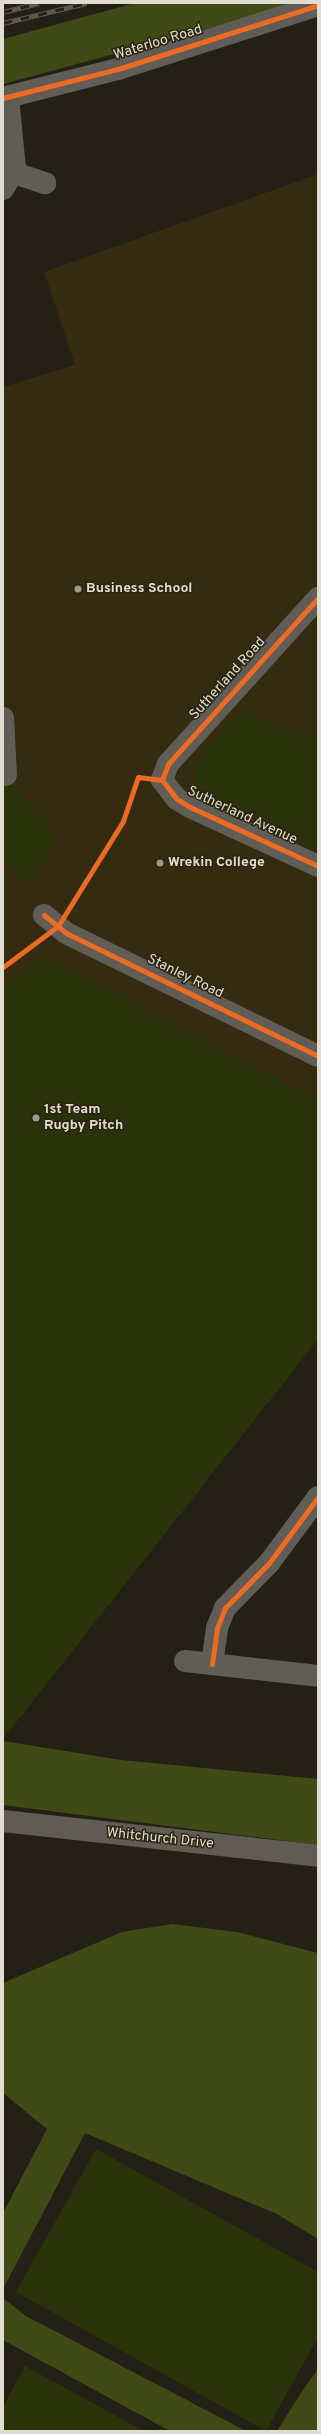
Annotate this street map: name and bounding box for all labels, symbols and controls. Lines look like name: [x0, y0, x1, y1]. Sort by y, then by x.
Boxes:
street label: Waterloo Road: [112, 22, 204, 64]
place label: Business School: [86, 581, 192, 597]
marker: Business School: [73, 584, 83, 594]
street label: Sutherland Road: [187, 634, 269, 724]
street label: Sutherland Avenue: [184, 783, 300, 849]
place label: Wrekin College: [168, 855, 265, 871]
marker: Wrekin College: [155, 858, 165, 868]
street label: Stanley Road: [144, 951, 226, 1003]
place label: 1st Team Rugby Pitch: [44, 1102, 123, 1134]
marker: 1st Team Rugby Pitch: [31, 1113, 41, 1123]
street label: Whitchurch Drive: [106, 1825, 214, 1853]

